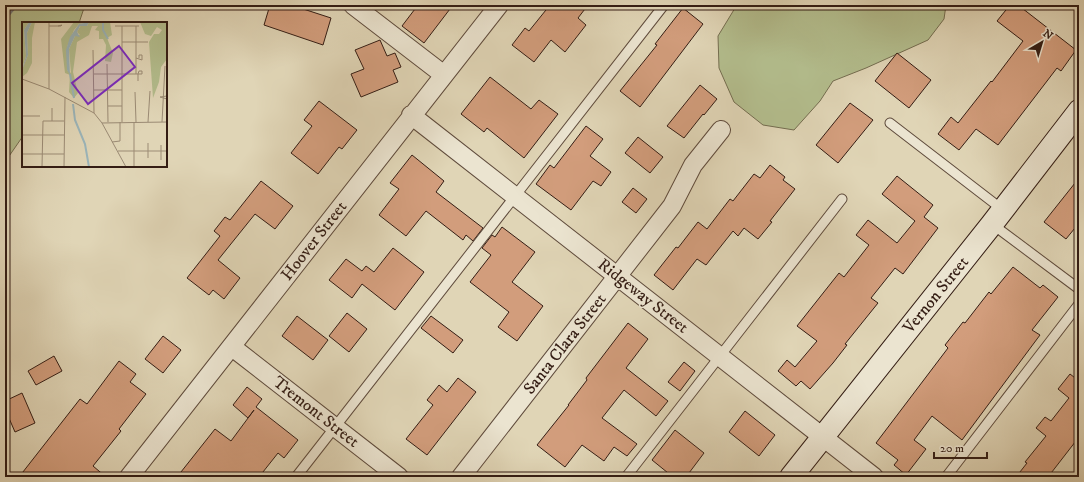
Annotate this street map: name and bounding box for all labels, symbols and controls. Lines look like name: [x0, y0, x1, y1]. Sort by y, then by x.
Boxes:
inset map: [22, 22, 167, 167]
north arrow: [1022, 22, 1062, 62]
text: N: [1040, 27, 1055, 43]
street label: Hoover Street: [276, 196, 352, 285]
street label: Vernon Street: [898, 251, 974, 339]
street label: Ridgeway Street: [593, 254, 693, 339]
street label: Santa Clara Street: [519, 289, 612, 399]
street label: Tremont Street: [268, 371, 364, 453]
scale bar: [934, 434, 987, 460]
text: 20 m: [940, 441, 964, 456]

